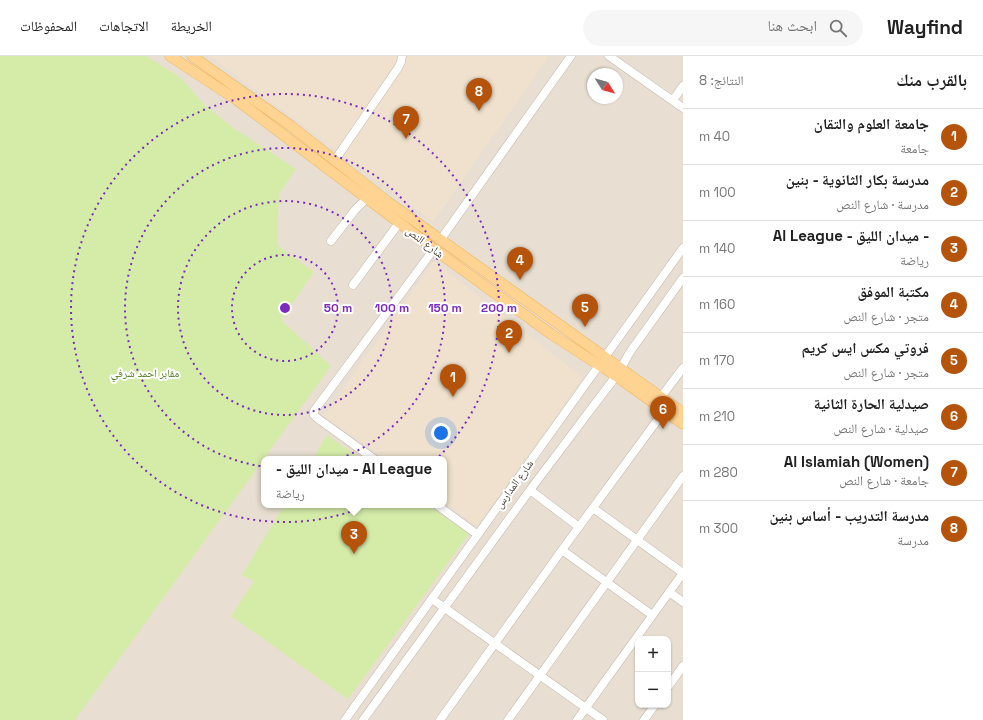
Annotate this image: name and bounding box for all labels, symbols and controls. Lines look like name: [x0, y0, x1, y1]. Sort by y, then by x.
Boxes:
search box: [583, 10, 863, 46]
text: Wayfind: [887, 15, 963, 40]
text: ابحث هنا: [767, 16, 817, 35]
text: المحفوظات: [20, 17, 77, 35]
text: الاتجاهات: [99, 17, 149, 35]
text: الخريطة: [171, 17, 212, 35]
icon: search: [827, 17, 849, 39]
north arrow: [587, 68, 623, 104]
text: بالقرب منك: [896, 69, 967, 91]
text: النتائج: 8: [699, 72, 744, 89]
pin: 8: [466, 78, 492, 111]
pin: 7: [393, 106, 419, 139]
text: جامعة العلوم والتقان: [814, 114, 929, 133]
text: 40 m: [699, 128, 730, 145]
text: 1: [951, 128, 957, 145]
text: جامعة: [900, 140, 929, 157]
text: مدرسة بكار الثانوية - بنين: [786, 170, 929, 189]
text: 100 m: [699, 184, 736, 201]
text: 2: [950, 184, 958, 201]
text: مدرسة · شارع النص: [836, 196, 929, 213]
street label: شارع النص: [403, 223, 447, 261]
text: - ميدان الليق - Al League: [773, 226, 929, 245]
text: 140 m: [699, 240, 735, 257]
text: 3: [950, 240, 958, 257]
pin: 4: [507, 247, 533, 280]
text: رياضة: [900, 252, 929, 269]
text: مكتبة الموفق: [857, 282, 929, 301]
pin: 5: [572, 294, 598, 327]
text: 160 m: [699, 296, 735, 313]
text: 4: [950, 296, 958, 313]
text: 50 m: [324, 300, 352, 316]
text: 100 m: [375, 300, 409, 316]
text: 150 m: [428, 300, 462, 316]
text: 200 m: [481, 300, 517, 316]
centre of rings: [278, 301, 292, 315]
text: متجر · شارع النص: [843, 308, 929, 325]
pin: 2: [496, 320, 522, 353]
text: فروتي مكس ايس كريم: [802, 338, 929, 357]
text: 170 m: [699, 352, 735, 369]
text: 5: [950, 352, 958, 369]
pin: 1: [440, 364, 466, 397]
text: متجر · شارع النص: [843, 364, 929, 381]
park label: مقابر احمد شرفي: [111, 366, 179, 382]
text: صيدلية الحارة الثانية: [814, 394, 929, 413]
pin: 6: [650, 396, 676, 429]
text: 210 m: [699, 408, 735, 425]
text: 6: [950, 408, 958, 425]
text: صيدلية · شارع النص: [834, 420, 929, 437]
your location: [431, 423, 451, 443]
text: Al Islamiah (Women): [784, 452, 929, 471]
popup: [261, 456, 447, 508]
street label: شارع المدارس: [492, 457, 536, 511]
text: - ميدان الليق - Al League: [276, 459, 432, 478]
text: 280 m: [699, 464, 738, 481]
text: 7: [950, 464, 958, 481]
text: جامعة · شارع النص: [839, 472, 929, 489]
text: رياضة: [276, 485, 305, 502]
text: مدرسة التدريب - أساس بنين: [769, 506, 929, 525]
text: 300 m: [699, 520, 738, 537]
text: 8: [950, 520, 958, 537]
pin: 3: [341, 521, 367, 554]
text: مدرسة: [897, 532, 929, 549]
map controls: [635, 636, 671, 708]
button: +: [635, 636, 671, 672]
button: −: [635, 672, 671, 708]

